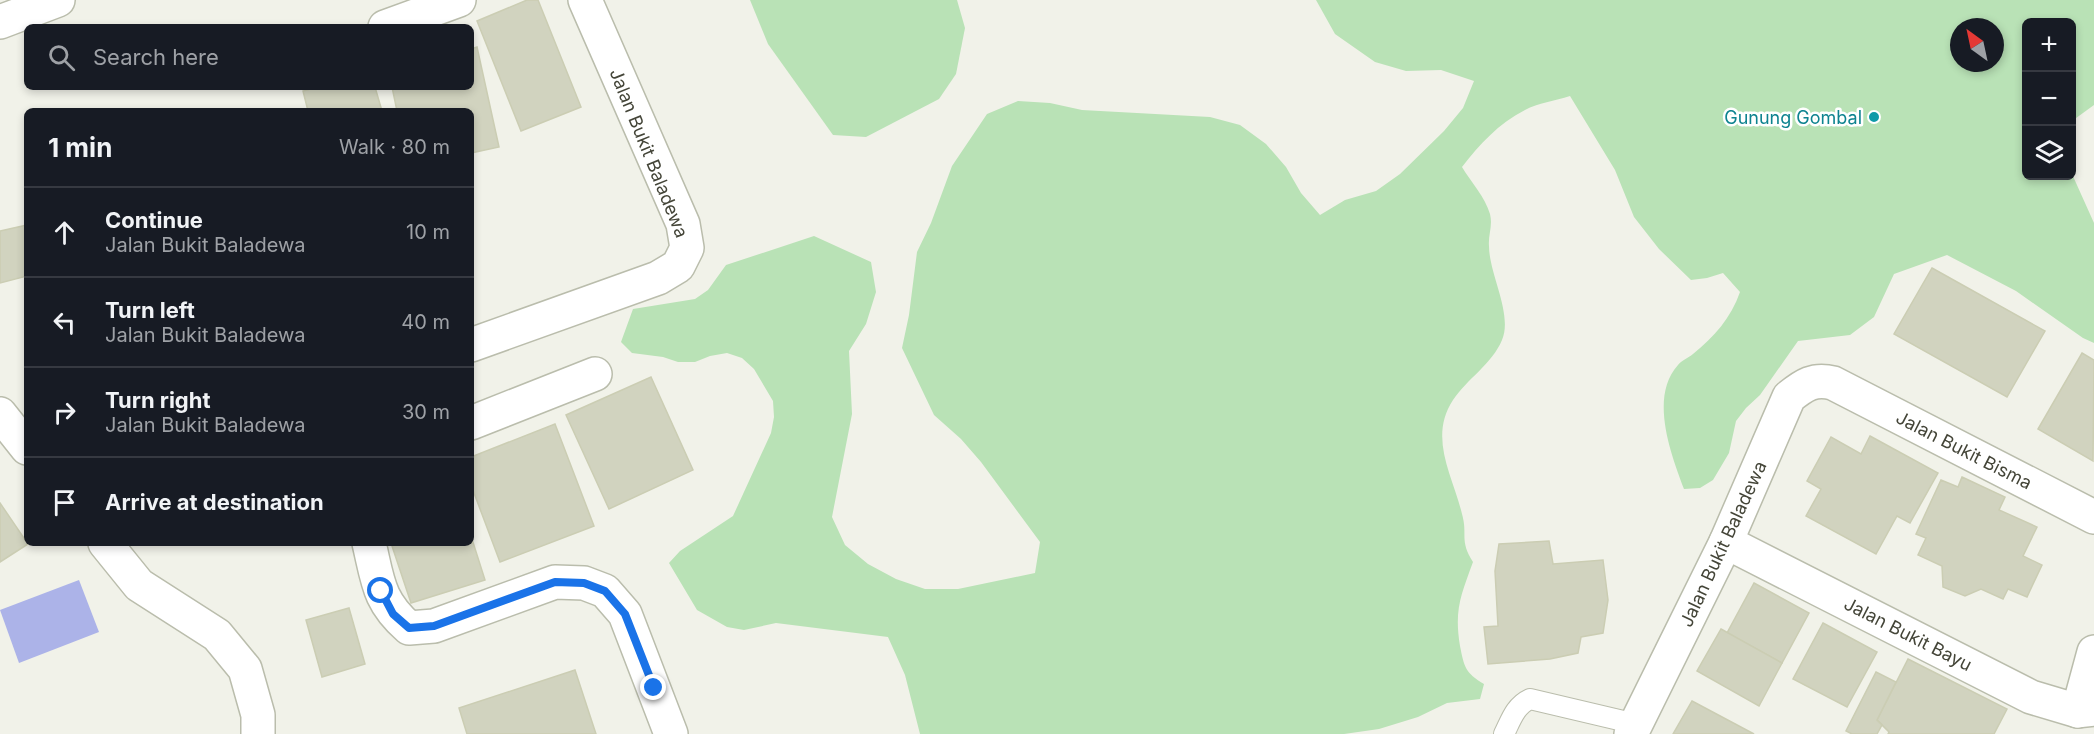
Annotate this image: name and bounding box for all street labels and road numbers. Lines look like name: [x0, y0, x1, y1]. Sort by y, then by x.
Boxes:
street label: Jalan Bukit Baladewa: [605, 65, 693, 241]
street label: Jalan Bukit Bisma: [1893, 407, 2035, 493]
street label: Jalan Bukit Baladewa: [1675, 458, 1771, 630]
street label: Jalan Bukit Bayu: [1841, 593, 1975, 675]

